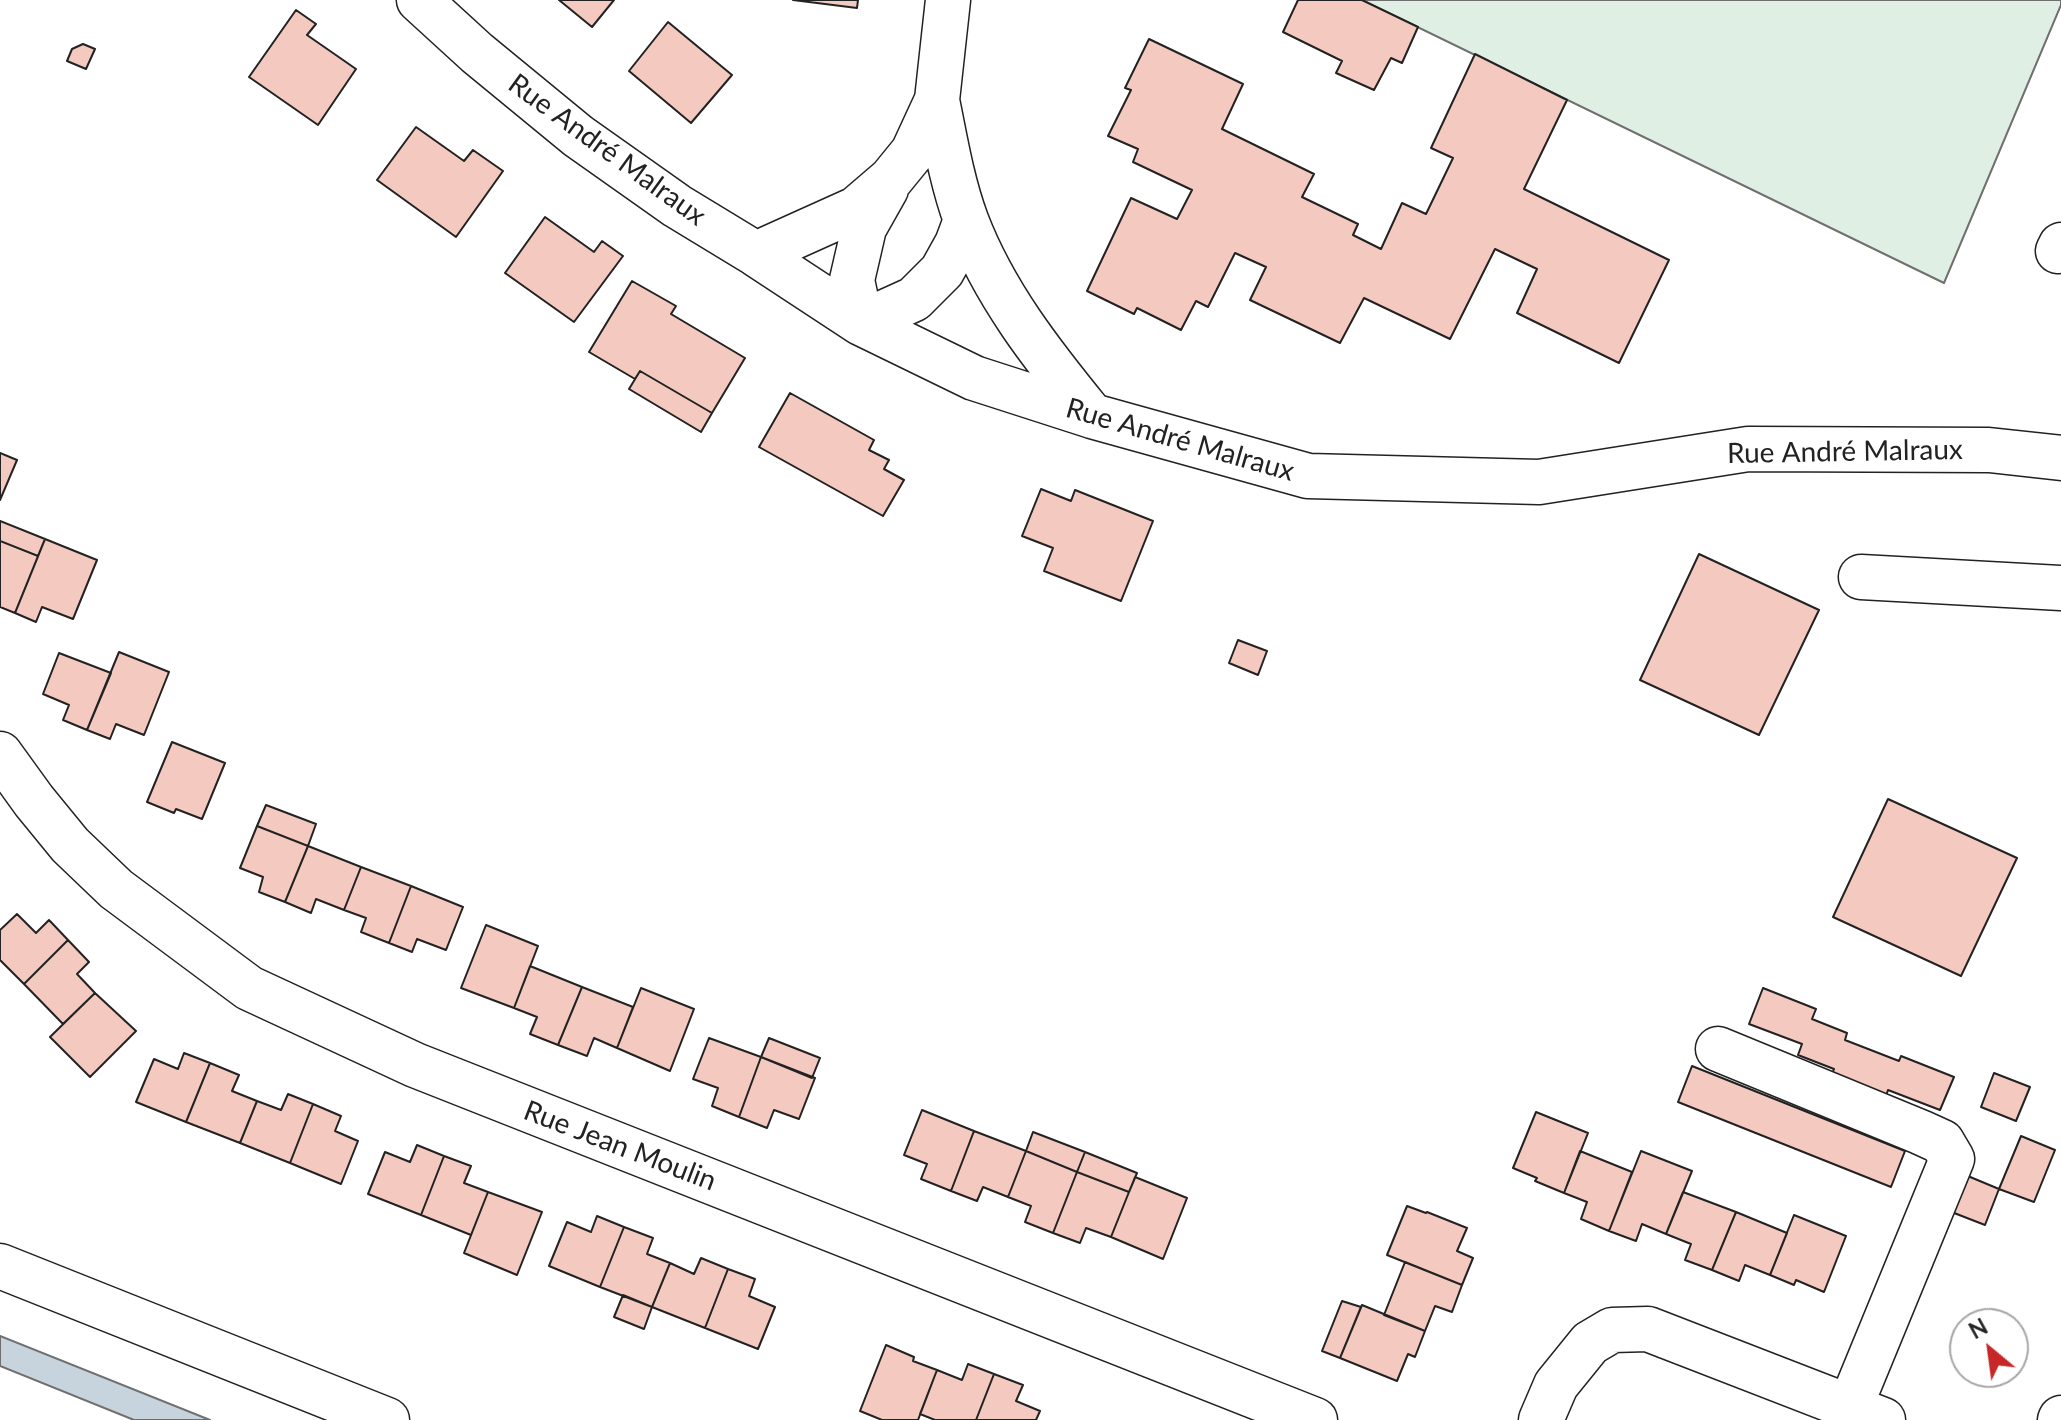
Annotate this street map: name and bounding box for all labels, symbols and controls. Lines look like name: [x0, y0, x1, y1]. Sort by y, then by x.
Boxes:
street label: Rue André Malraux: [502, 67, 712, 233]
street label: Rue André Malraux: [1062, 391, 1298, 489]
street label: Rue André Malraux: [1727, 433, 1963, 471]
street label: Rue Jean Moulin: [519, 1094, 721, 1198]
north arrow: [1949, 1308, 2029, 1388]
text: N: [1964, 1312, 1992, 1344]

